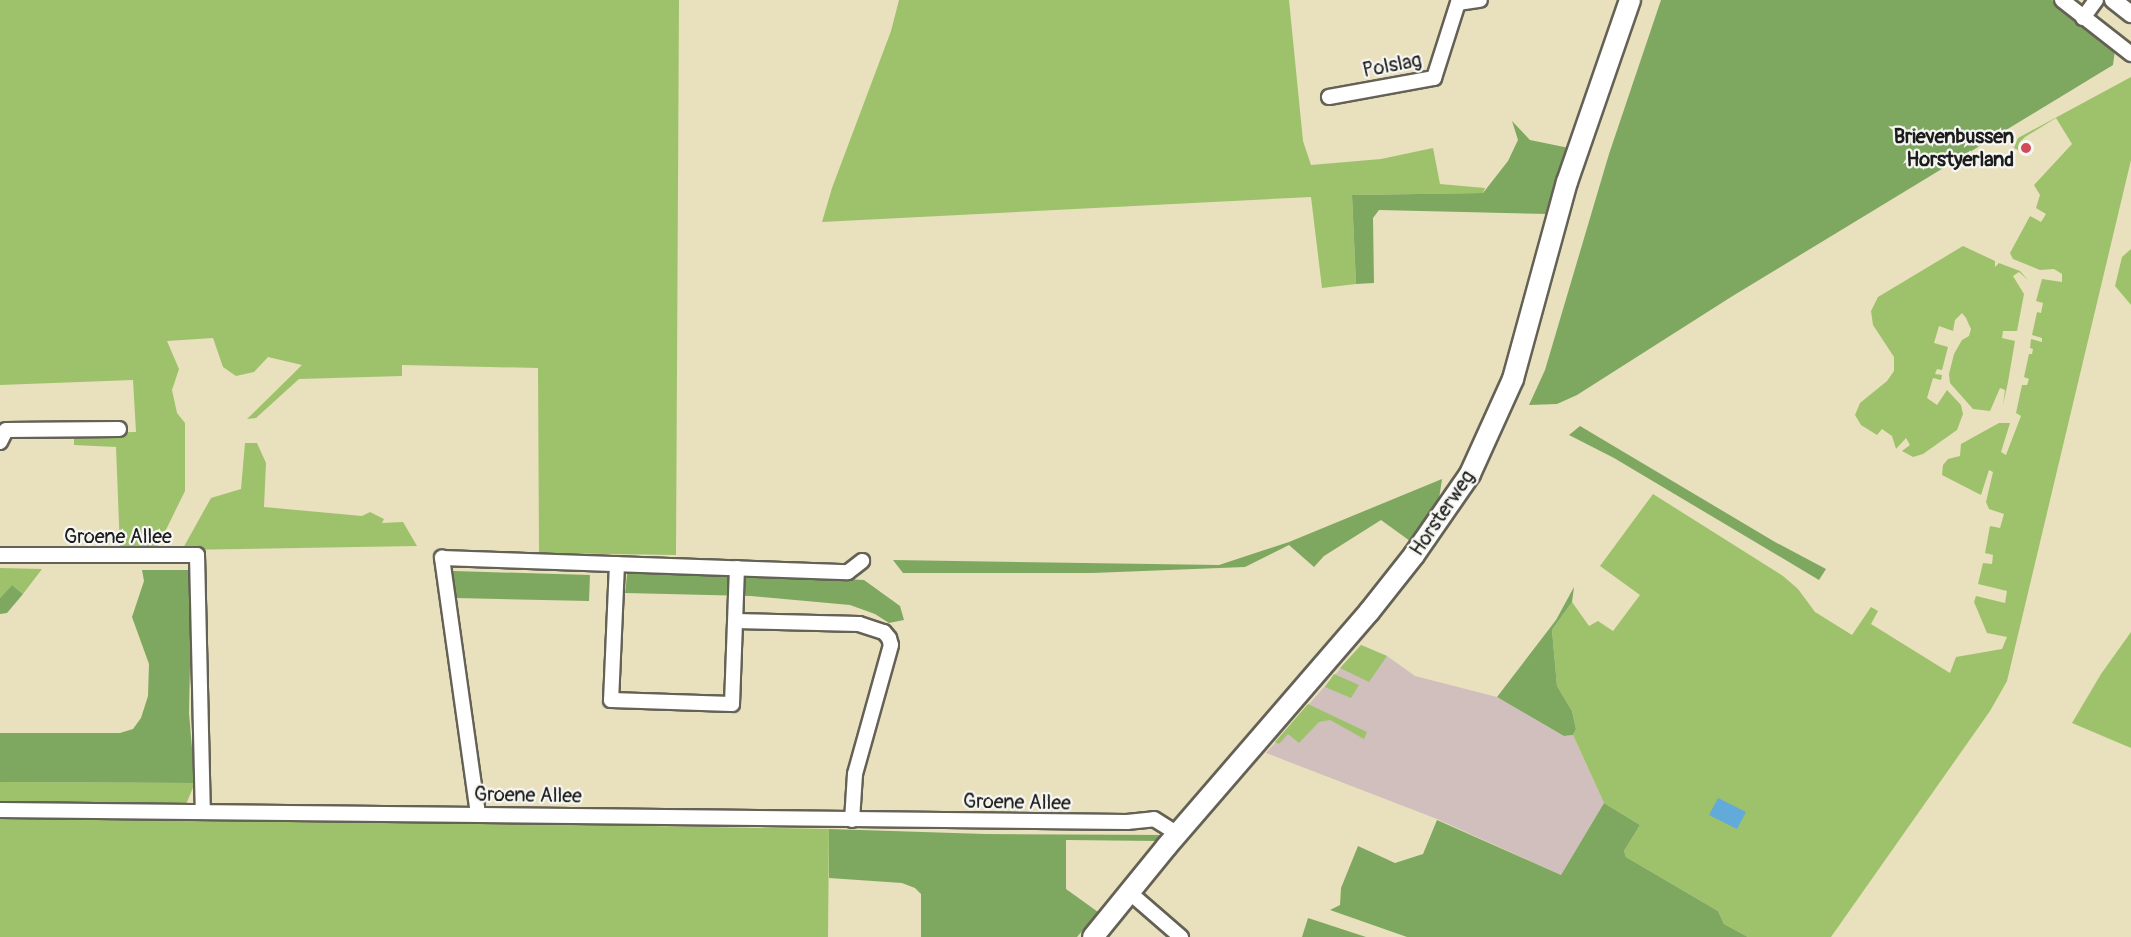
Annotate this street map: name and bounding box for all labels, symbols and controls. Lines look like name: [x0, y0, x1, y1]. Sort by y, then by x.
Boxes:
street label: Polslag: [1360, 48, 1424, 82]
place label: Brievenbussen Horstyerland: [1894, 124, 2014, 171]
marker: Brievenbussen Horstyerland: [2019, 141, 2033, 155]
street label: Horsterweg: [1405, 466, 1479, 560]
street label: Groene Allee: [64, 524, 172, 548]
street label: Groene Allee: [474, 782, 582, 808]
street label: Groene Allee: [963, 789, 1071, 815]

